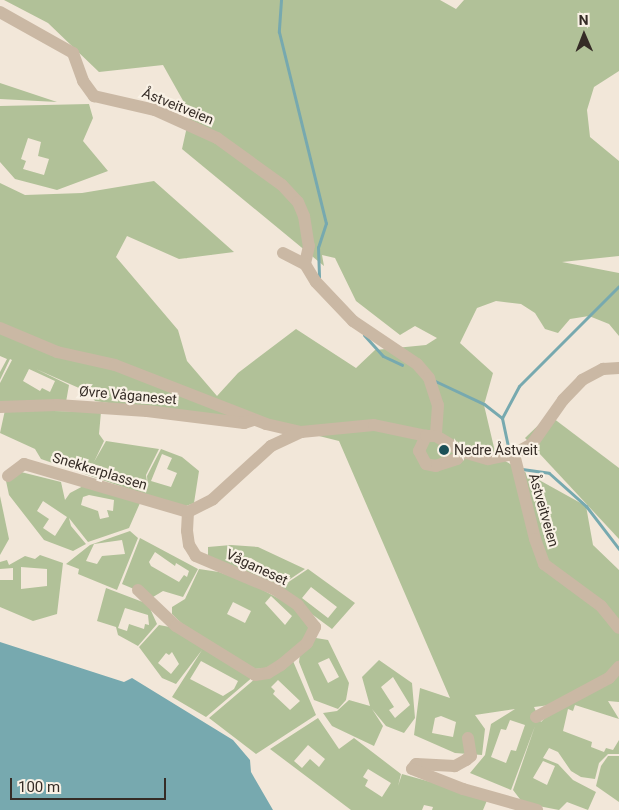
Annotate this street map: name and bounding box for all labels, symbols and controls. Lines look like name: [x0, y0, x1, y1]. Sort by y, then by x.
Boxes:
north arrow: [559, 10, 609, 60]
text: N: [579, 12, 589, 28]
street label: Åstveitveien: [140, 84, 216, 128]
street label: Øvre Våganeset: [78, 382, 178, 408]
place label: Nedre Åstveit: [454, 442, 538, 458]
marker: Nedre Åstveit: [438, 444, 450, 456]
street label: Snekkerplassen: [51, 449, 149, 493]
street label: Åstveitveien: [525, 471, 563, 549]
street label: Våganeset: [224, 545, 290, 589]
scale bar: [12, 768, 169, 800]
text: 100 m: [18, 778, 60, 796]

